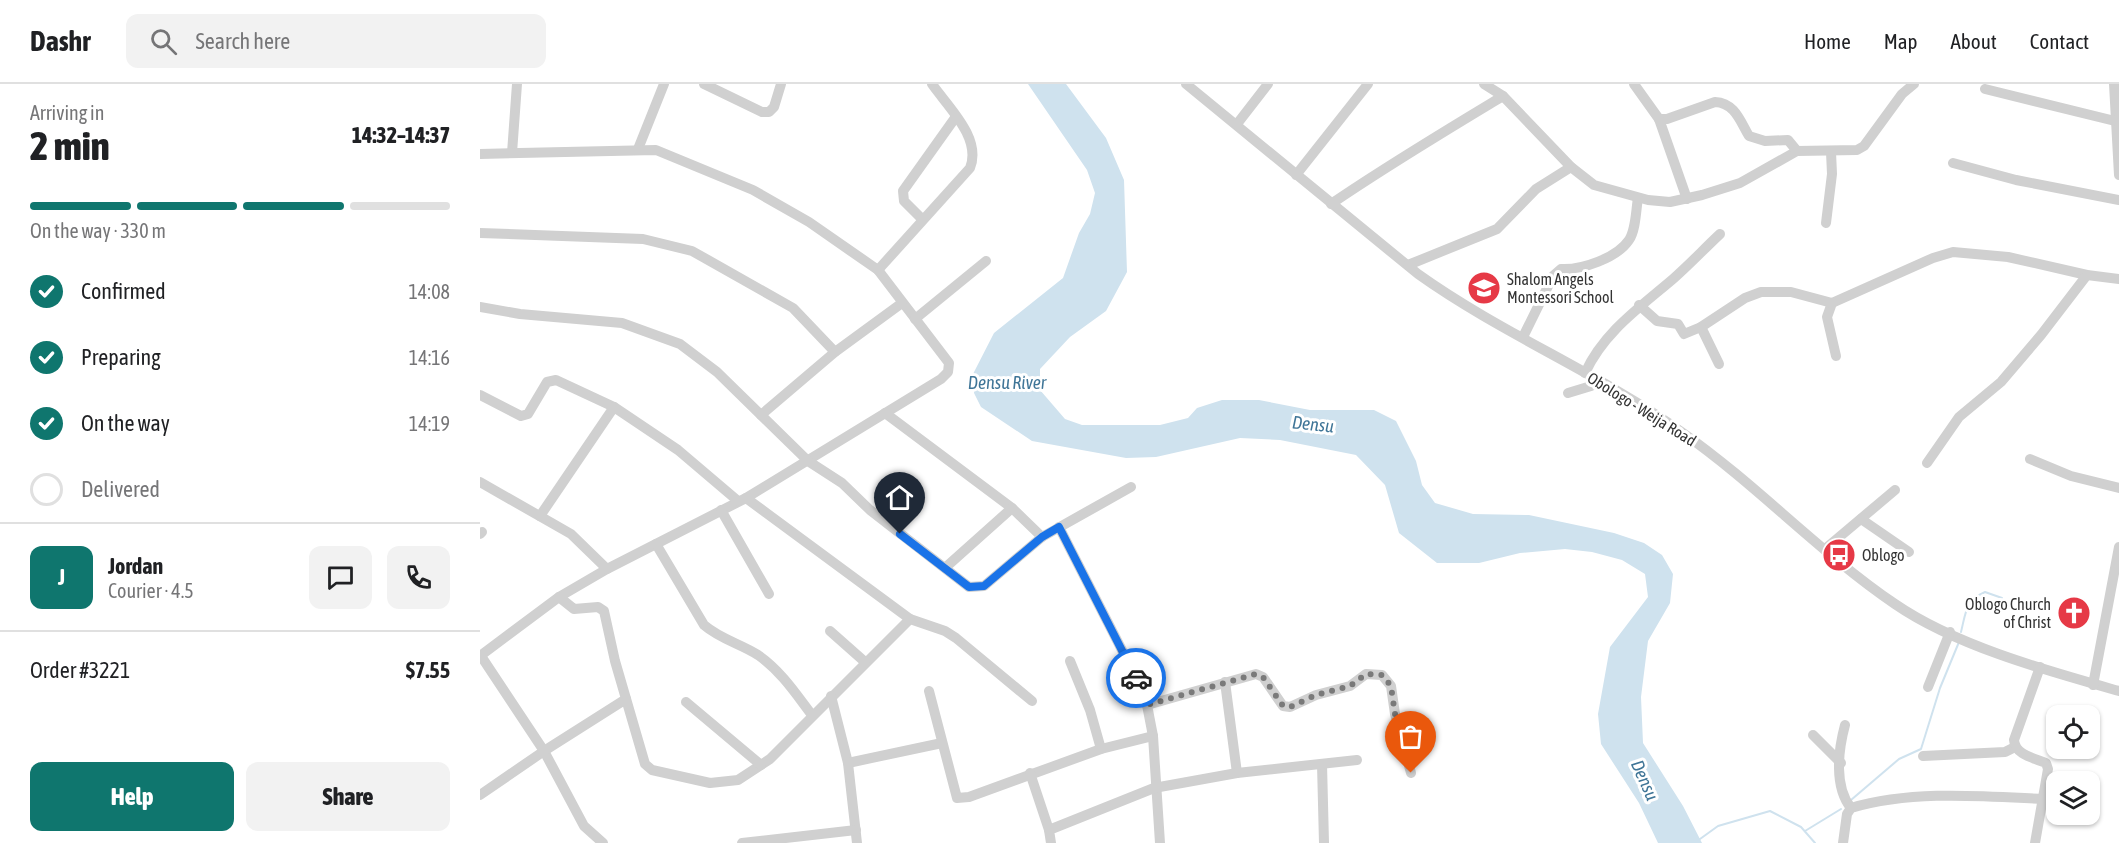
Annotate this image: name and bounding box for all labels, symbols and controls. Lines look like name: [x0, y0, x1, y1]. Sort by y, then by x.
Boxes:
search box: [126, 14, 546, 68]
text: Dashr: [30, 25, 90, 57]
icon: search: [147, 25, 180, 58]
text: Search here: [195, 28, 290, 54]
text: Home: [1804, 29, 1851, 53]
text: Map: [1884, 29, 1918, 53]
text: About: [1951, 29, 1997, 53]
text: Contact: [2030, 29, 2089, 53]
text: Arriving in: [30, 101, 104, 124]
text: 14:32–14:37: [352, 122, 450, 148]
text: 2 min: [30, 124, 110, 168]
text: On the way · 330 m: [30, 219, 166, 242]
school or university icon: Shalom Angels Montessori School: [1466, 270, 1502, 306]
place label: Shalom Angels Montessori School: [1507, 270, 1615, 306]
icon: check: [30, 275, 63, 308]
text: Confirmed: [81, 278, 166, 304]
text: 14:08: [408, 280, 450, 303]
icon: check: [30, 341, 63, 374]
text: Preparing: [81, 344, 161, 370]
text: 14:16: [409, 346, 450, 369]
street label: Obologo - Weija Road: [1584, 368, 1700, 450]
water label: Densu River: [968, 372, 1047, 393]
icon: check: [30, 407, 63, 440]
text: On the way: [81, 410, 170, 436]
water label: Densu: [1291, 411, 1335, 437]
text: 14:19: [409, 412, 450, 435]
pin: [874, 472, 925, 534]
text: Delivered: [81, 476, 160, 502]
icon: home: [883, 481, 916, 514]
bus stop icon: Oblogo: [1821, 537, 1857, 573]
button: chat: [309, 546, 372, 609]
button: phone: [387, 546, 450, 609]
place label: Oblogo: [1862, 546, 1905, 565]
text: Jordan: [108, 553, 163, 579]
text: J: [58, 564, 65, 590]
text: Courier · 4.5: [108, 579, 194, 602]
place label: Oblogo Church of Christ: [1965, 595, 2051, 631]
church icon: Oblogo Church of Christ: [2056, 595, 2092, 631]
courier: [1106, 648, 1166, 708]
text: Order #3221: [30, 657, 130, 683]
text: $7.55: [406, 657, 450, 683]
icon: car: [1120, 662, 1153, 695]
map controls: [2046, 705, 2100, 825]
button: locate: [2046, 705, 2100, 759]
pin: [1385, 711, 1436, 773]
icon: bag: [1394, 720, 1427, 753]
water label: Densu: [1627, 757, 1663, 804]
button: Help: [30, 762, 234, 831]
button: Share: [246, 762, 450, 831]
button: layers: [2046, 771, 2100, 825]

